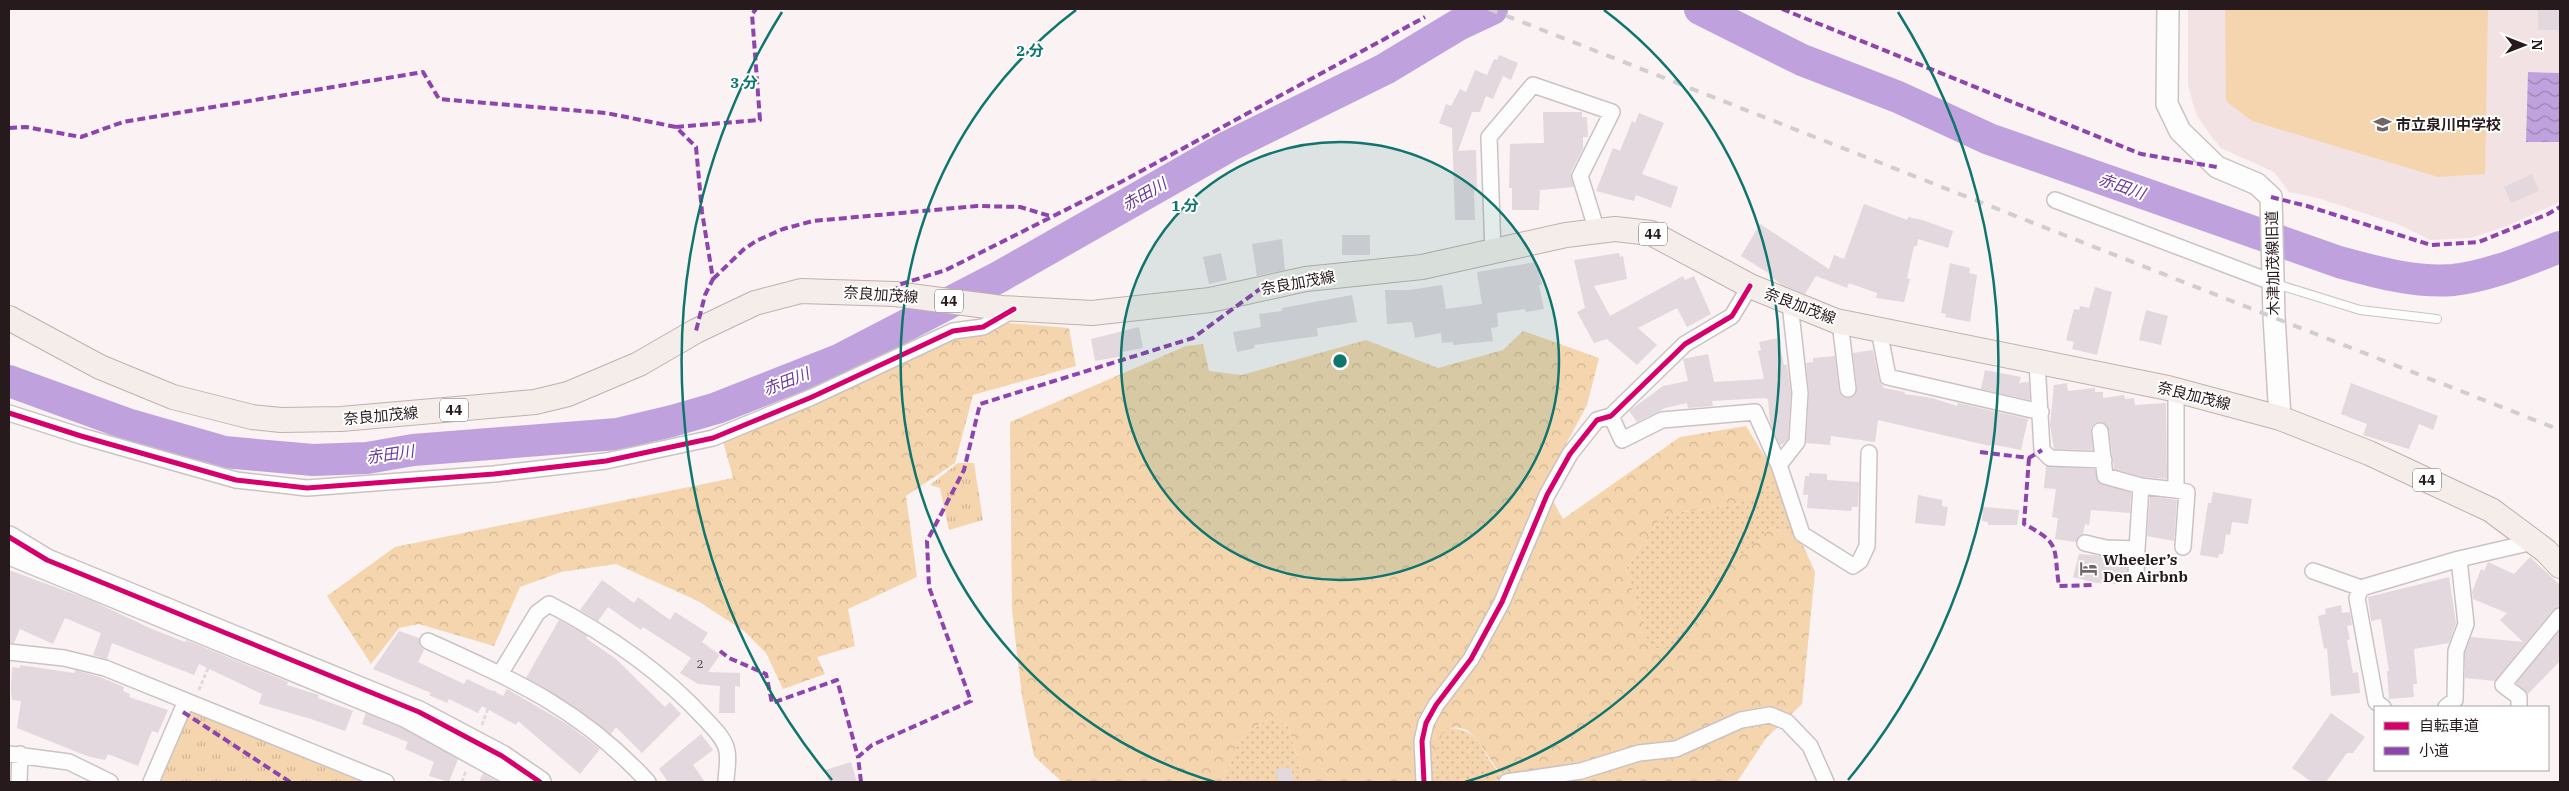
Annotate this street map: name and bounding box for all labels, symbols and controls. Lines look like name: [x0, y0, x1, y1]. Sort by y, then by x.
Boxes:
north arrow: [2499, 20, 2549, 70]
text: N: [2528, 39, 2546, 51]
text: 2 分: [1016, 41, 1044, 60]
text: 3 分: [730, 73, 758, 92]
school or university icon: 市立泉川中学校: [2372, 115, 2392, 135]
place label: 市立泉川中学校: [2396, 115, 2501, 134]
water label: 赤田川: [2096, 169, 2150, 204]
water label: 赤田川: [1118, 172, 1172, 215]
text: 1 分: [1171, 196, 1199, 215]
street label: 木津加茂線旧道: [2262, 210, 2283, 316]
road number: 44: [1639, 222, 1667, 245]
street label: 奈良加茂線: [1259, 267, 1337, 298]
street label: 奈良加茂線: [843, 282, 919, 307]
street label: 奈良加茂線: [1762, 283, 1839, 328]
road number: 44: [935, 290, 963, 312]
centre of rings: [1331, 352, 1349, 370]
water label: 赤田川: [760, 362, 814, 399]
street label: 奈良加茂線: [2155, 377, 2233, 414]
road number: 44: [440, 398, 468, 422]
street label: 奈良加茂線: [343, 403, 419, 428]
water label: 赤田川: [365, 440, 417, 467]
road number: 44: [2413, 468, 2441, 492]
place label: Wheeler’s Den Airbnb: [2103, 550, 2188, 586]
hotel icon: Wheeler’s Den Airbnb: [2079, 559, 2099, 579]
house number: 2: [696, 656, 704, 671]
legend: [2374, 706, 2549, 771]
text: 自転車道: [2419, 716, 2479, 735]
text: 小道: [2419, 741, 2449, 760]

